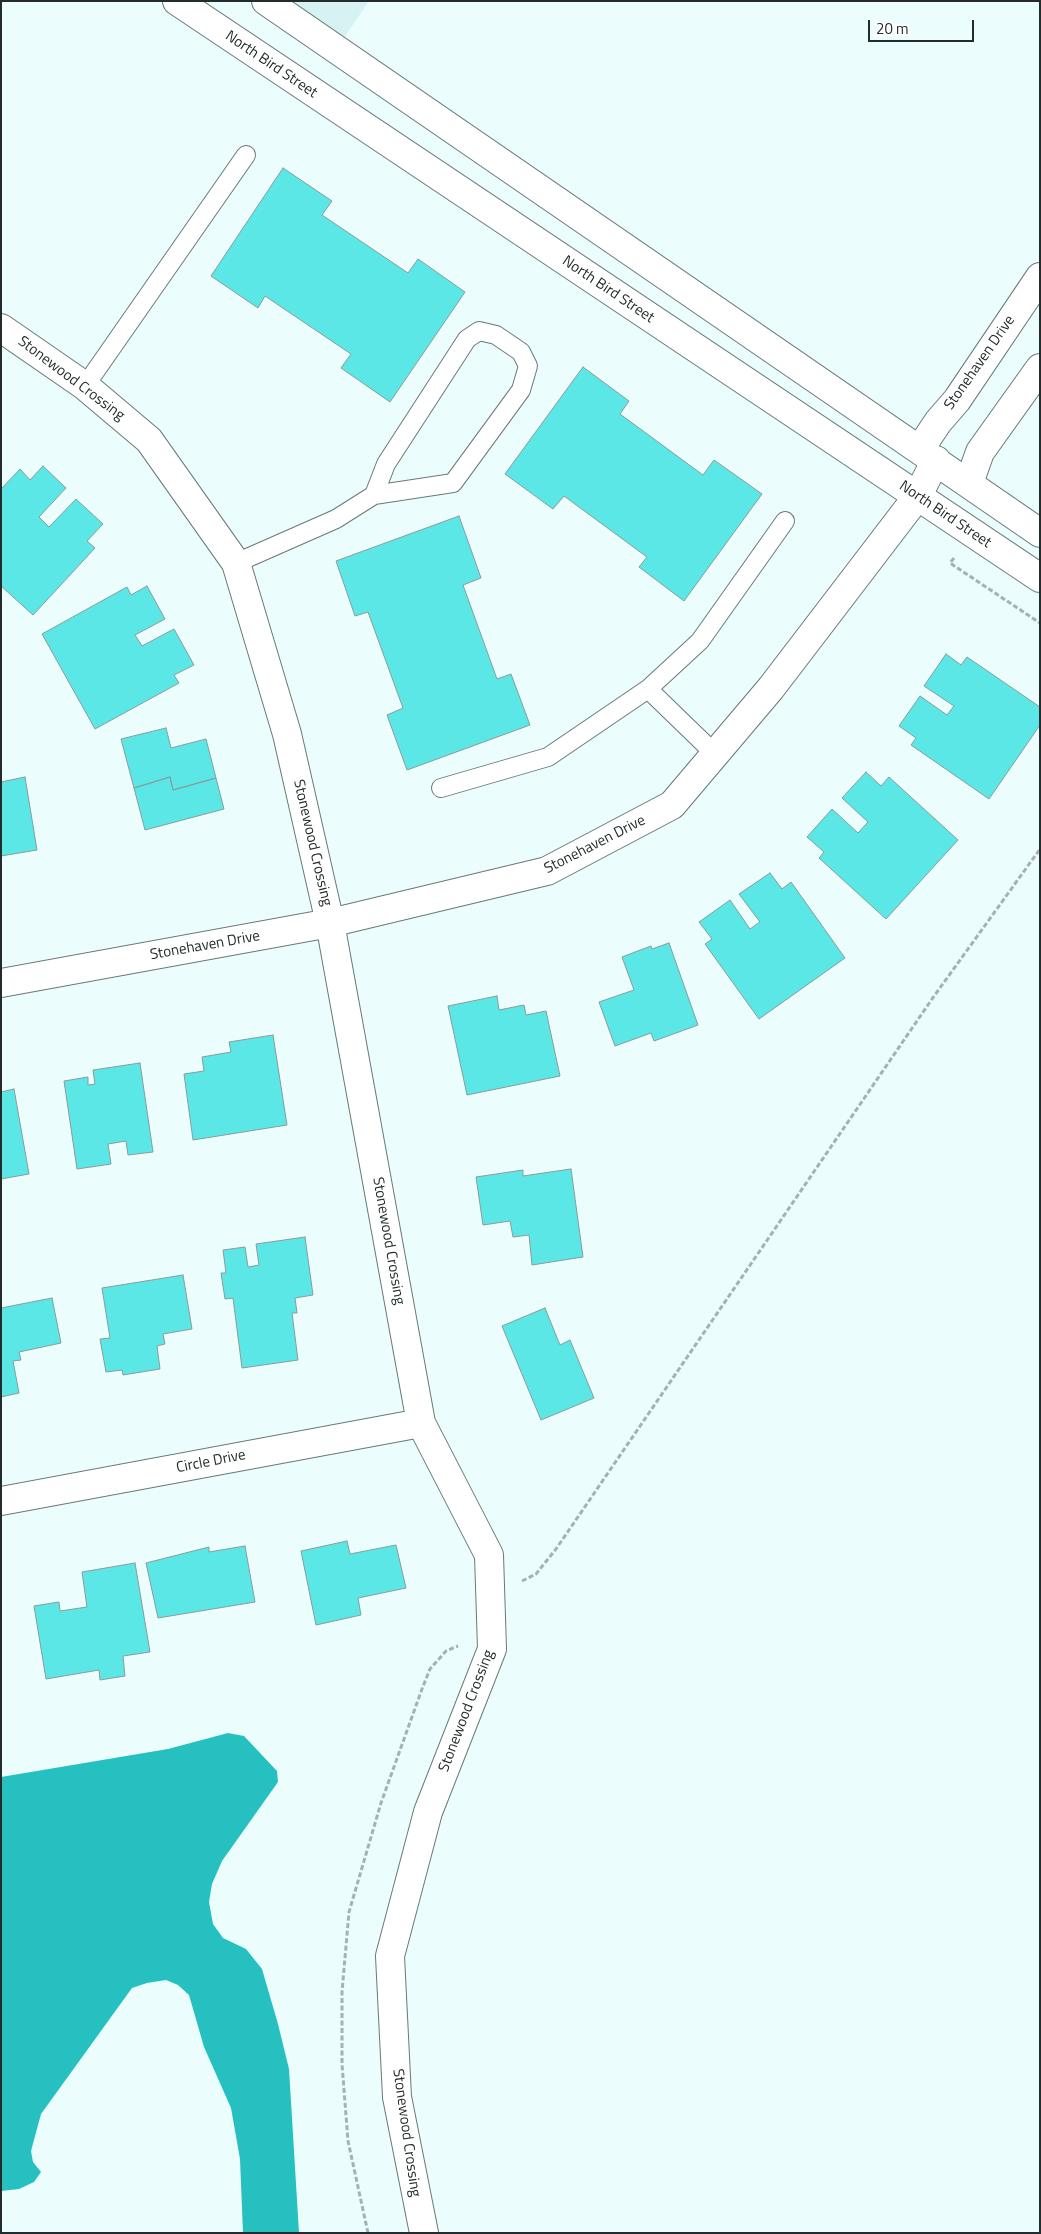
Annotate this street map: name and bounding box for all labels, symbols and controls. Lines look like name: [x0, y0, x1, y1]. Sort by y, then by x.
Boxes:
scale bar: [871, 10, 977, 42]
text: 20 m: [876, 17, 909, 40]
street label: North Bird Street: [222, 28, 320, 102]
street label: North Bird Street: [559, 253, 657, 327]
street label: Stonehaven Drive: [941, 312, 1019, 414]
street label: Stonewood Crossing: [14, 333, 128, 425]
street label: North Bird Street: [896, 478, 994, 552]
street label: Stonewood Crossing: [289, 778, 335, 908]
street label: Stonehaven Drive: [541, 812, 649, 878]
street label: Stonehaven Drive: [149, 927, 261, 965]
street label: Stonewood Crossing: [368, 1176, 408, 1306]
street label: Circle Drive: [175, 1446, 247, 1478]
street label: Stonewood Crossing: [435, 1647, 499, 1775]
street label: Stonewood Crossing: [388, 2068, 424, 2198]

